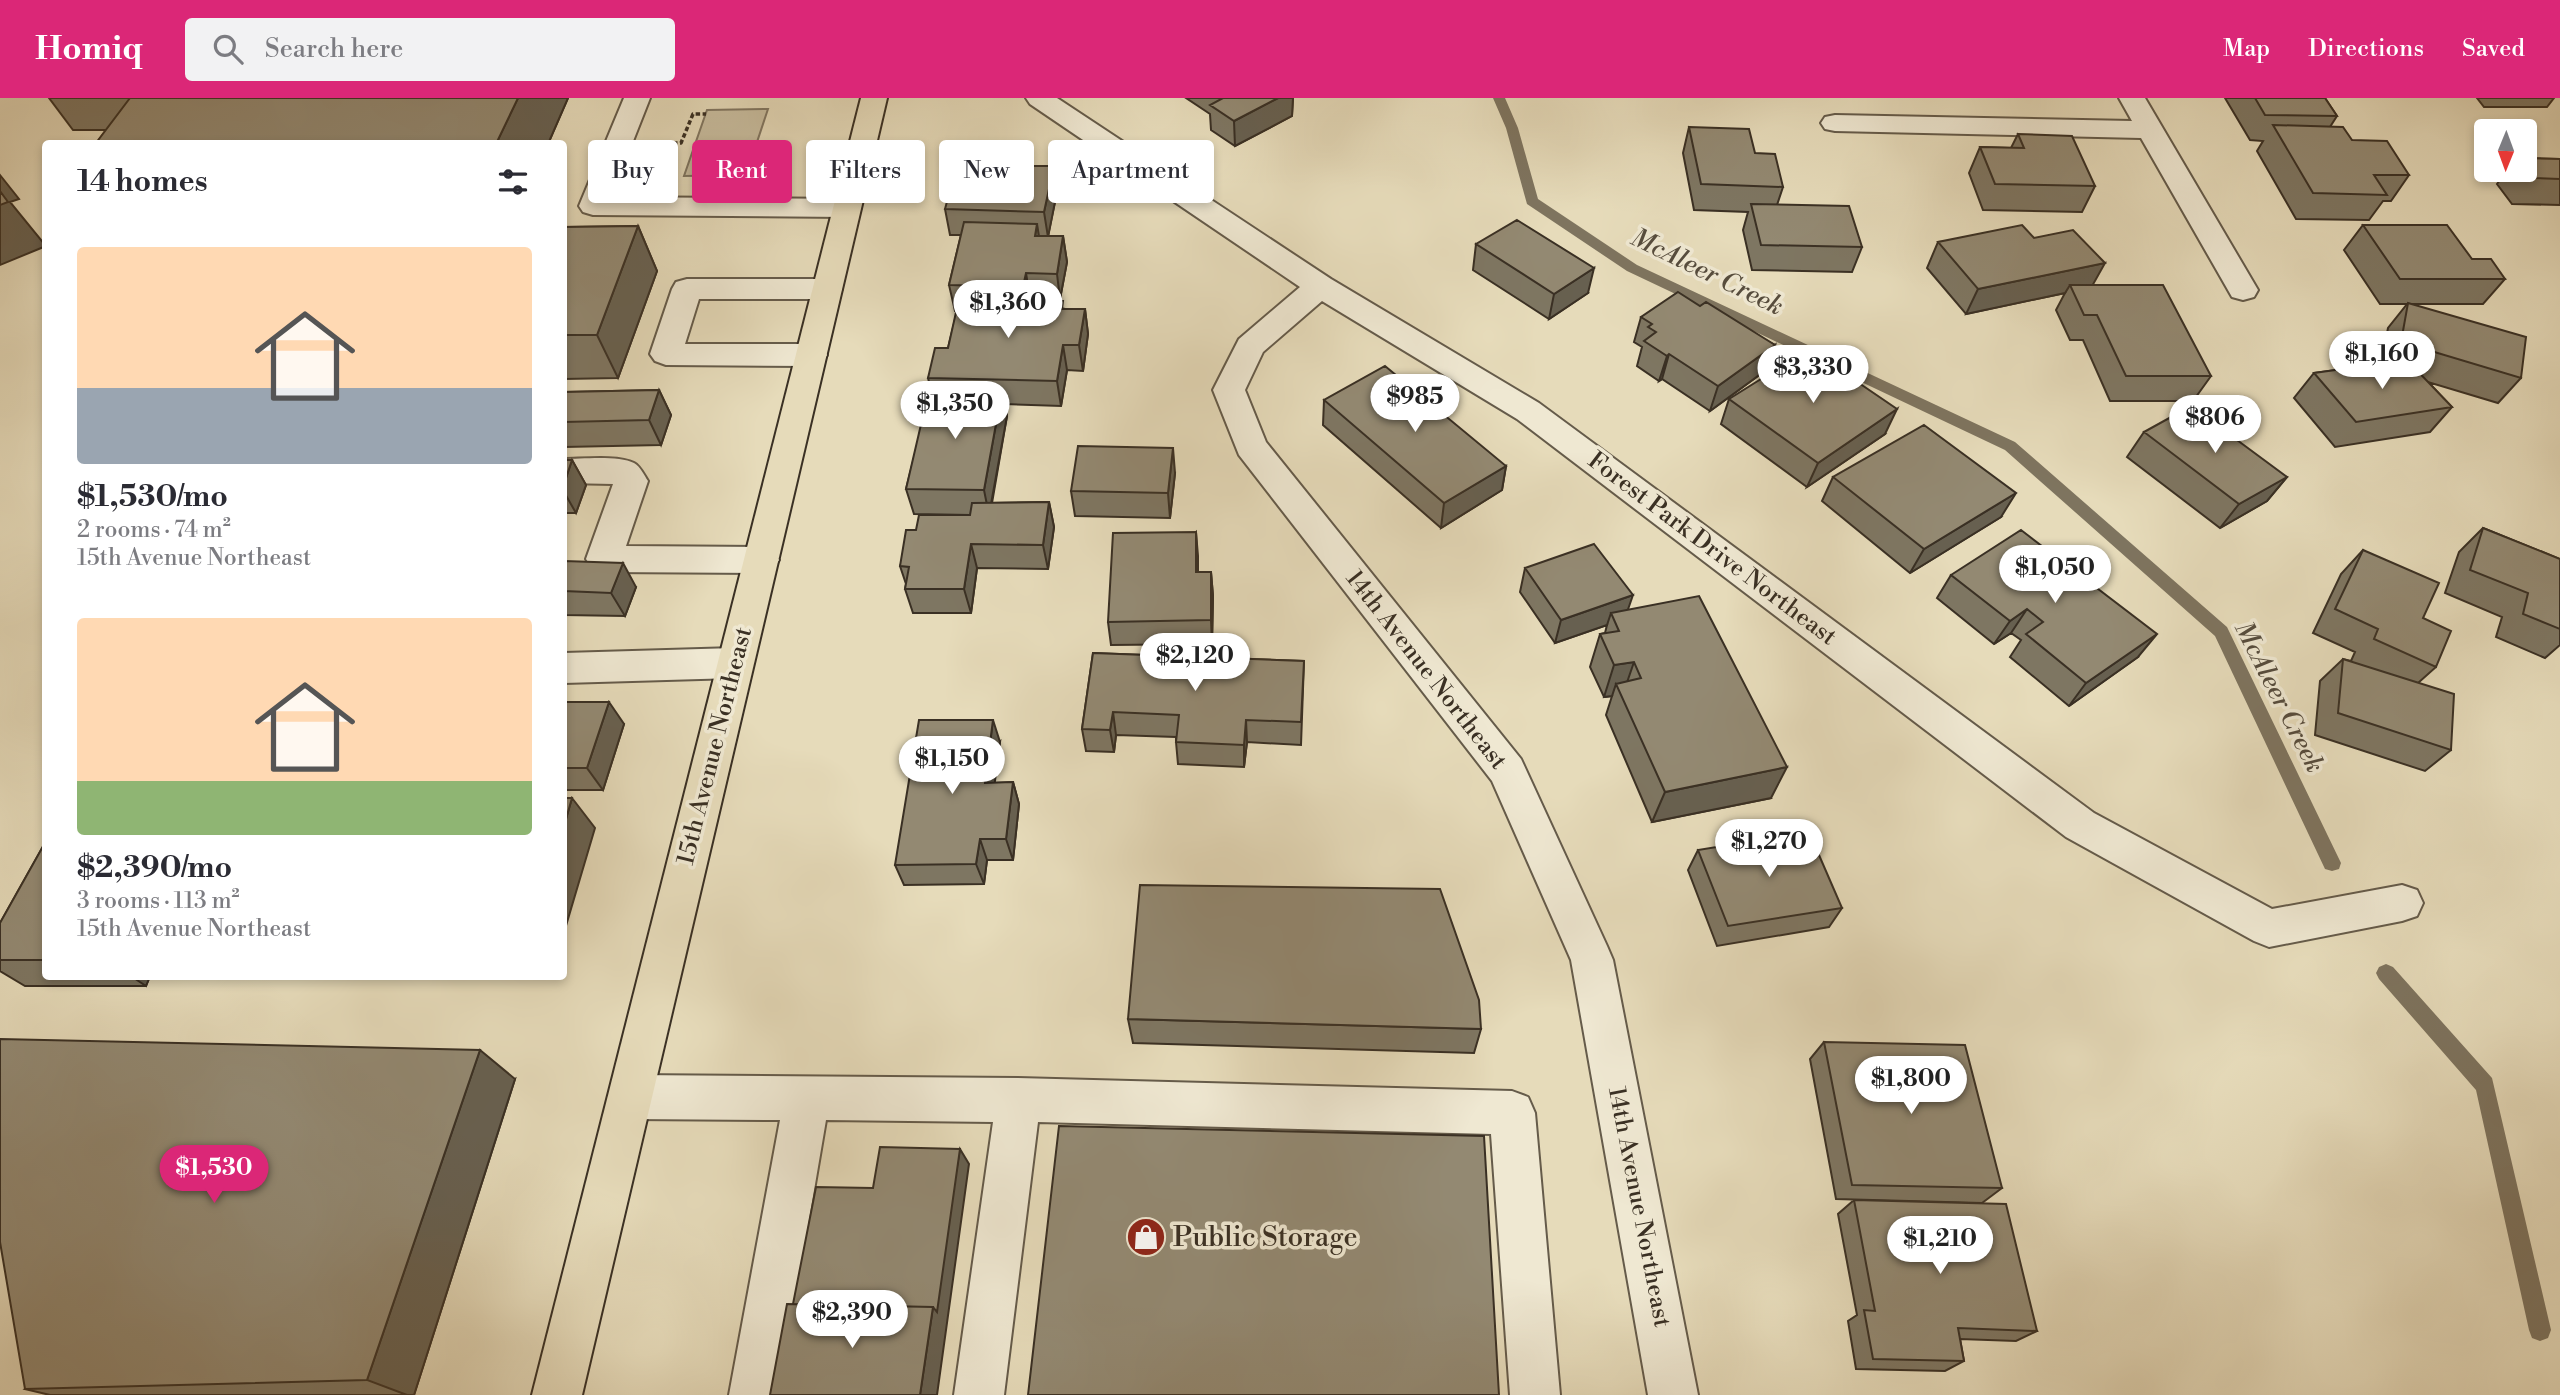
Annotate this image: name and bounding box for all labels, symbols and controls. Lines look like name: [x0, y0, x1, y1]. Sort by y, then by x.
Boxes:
search box: [185, 18, 675, 81]
text: Homiq: [35, 29, 143, 70]
icon: search: [209, 30, 247, 68]
text: Search here: [265, 33, 403, 65]
text: Map: [2223, 34, 2270, 64]
text: Directions: [2308, 34, 2424, 64]
text: Saved: [2462, 34, 2525, 64]
north arrow: [2474, 119, 2538, 182]
map controls: [2474, 119, 2537, 182]
chip: Buy: [588, 140, 678, 203]
chip: Rent: [692, 140, 792, 203]
chip: Filters: [806, 140, 925, 203]
chip: New: [939, 140, 1034, 203]
chip: Apartment: [1048, 140, 1214, 203]
text: 14 homes: [77, 163, 208, 201]
icon: filters: [494, 163, 532, 201]
water label: McAleer Creek: [1626, 221, 1788, 323]
pin: $1,360: [951, 280, 1065, 340]
text: $1,360: [969, 289, 1047, 317]
icon: home: [242, 293, 368, 419]
pin: $1,160: [2325, 331, 2439, 391]
text: $1,160: [2345, 340, 2419, 368]
pin: $3,330: [1756, 345, 1870, 405]
text: $3,330: [1773, 354, 1853, 382]
pin: $985: [1374, 374, 1456, 434]
pin: $1,350: [898, 382, 1012, 441]
text: $985: [1386, 383, 1444, 411]
text: $1,350: [917, 390, 993, 418]
pin: $806: [2174, 396, 2256, 455]
text: $806: [2185, 404, 2245, 432]
street label: Forest Park Drive Northeast: [1582, 446, 1843, 653]
text: $1,530/mo: [77, 478, 228, 516]
text: 2 rooms · 74 m²: [77, 516, 231, 544]
text: 15th Avenue Northeast: [77, 544, 311, 572]
pin: $1,050: [1998, 546, 2112, 605]
text: $1,050: [2015, 554, 2095, 582]
street label: 14th Avenue Northeast: [1339, 564, 1513, 776]
water label: McAleer Creek: [2227, 616, 2331, 778]
street label: 15th Avenue Northeast: [671, 623, 759, 868]
pin: $2,120: [1138, 634, 1252, 693]
text: $2,120: [1156, 642, 1234, 670]
icon: home: [242, 664, 368, 790]
pin: $1,150: [895, 736, 1009, 796]
text: $1,150: [915, 745, 989, 773]
pin: $1,270: [1712, 820, 1826, 879]
text: $1,270: [1731, 828, 1807, 856]
text: $2,390/mo: [77, 849, 232, 887]
text: 3 rooms · 113 m²: [77, 887, 240, 915]
text: 15th Avenue Northeast: [77, 915, 311, 943]
pin: $1,800: [1854, 1056, 1968, 1116]
text: $1,800: [1871, 1065, 1951, 1093]
street label: 14th Avenue Northeast: [1601, 1084, 1677, 1330]
pin: $1,530: [157, 1146, 271, 1205]
text: $1,530: [176, 1154, 252, 1182]
shop icon: Public Storage: [1125, 1216, 1167, 1258]
pin: $1,210: [1883, 1216, 1997, 1276]
place label: Public Storage: [1173, 1220, 1358, 1255]
text: $1,210: [1903, 1225, 1977, 1253]
pin: $2,390: [795, 1290, 909, 1350]
text: $2,390: [812, 1299, 892, 1327]

